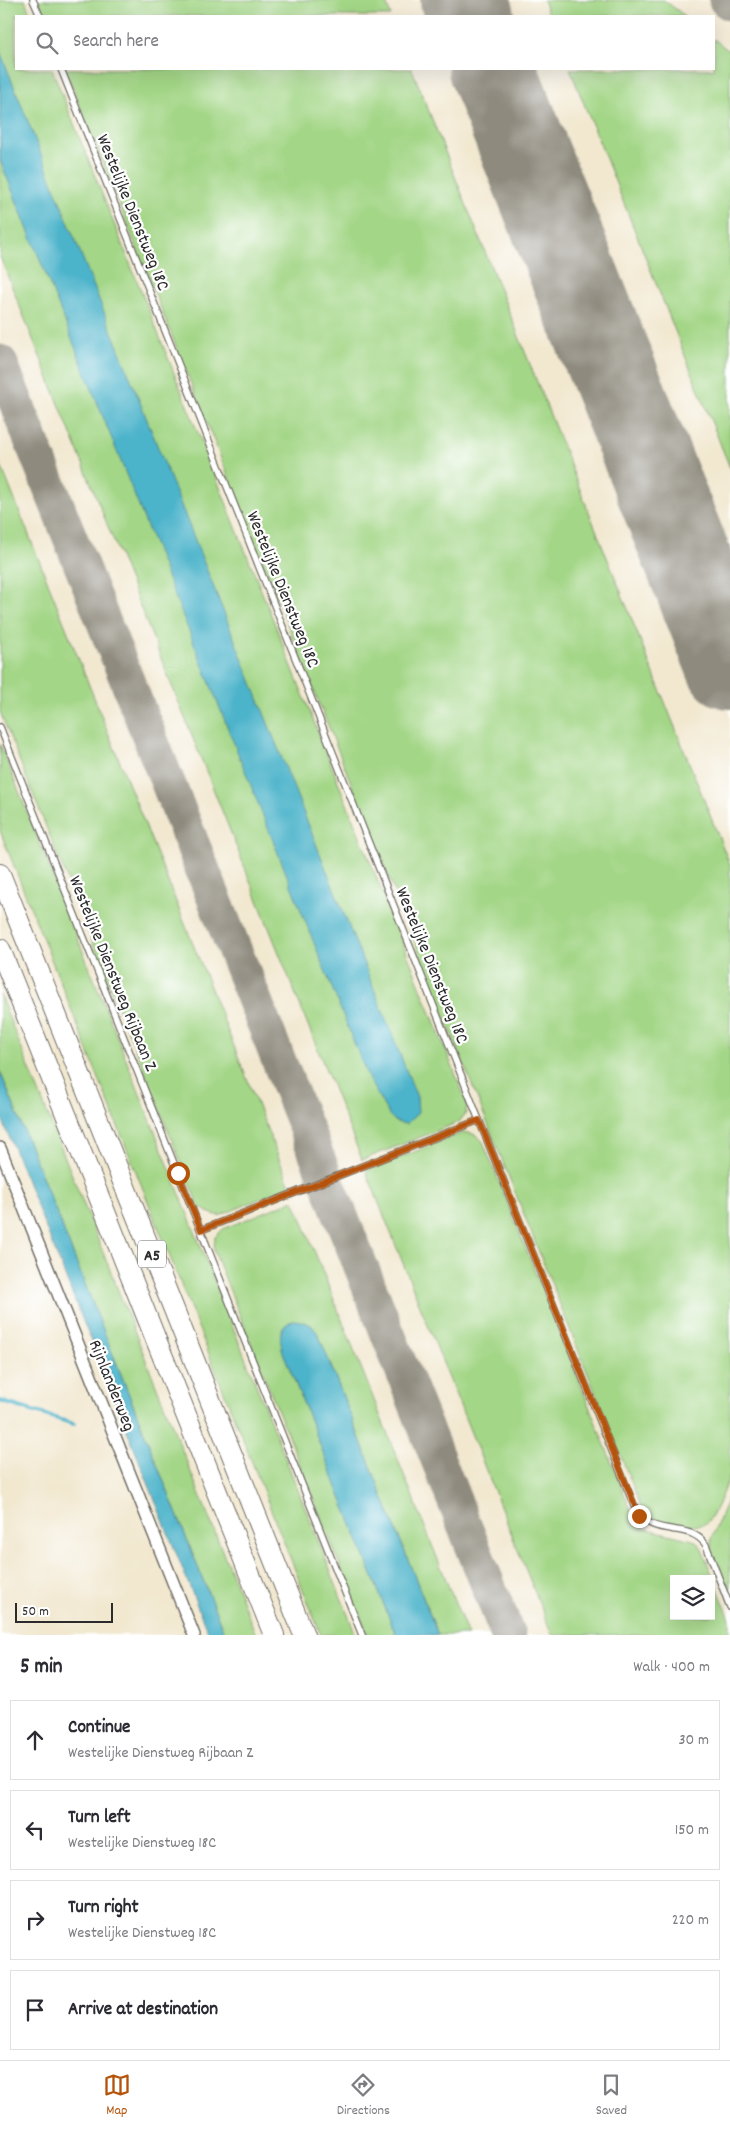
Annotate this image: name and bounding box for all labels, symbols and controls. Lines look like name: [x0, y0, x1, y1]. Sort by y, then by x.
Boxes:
search box: [15, 15, 715, 70]
icon: search: [33, 29, 61, 57]
text: Search here: [73, 29, 159, 56]
street label: Westelijke Dienstweg 18C: [89, 131, 175, 295]
street label: Westelijke Dienstweg 18C: [239, 508, 325, 672]
street label: Westelijke Dienstweg Rijbaan Z: [61, 873, 162, 1075]
street label: Westelijke Dienstweg 18C: [388, 884, 474, 1048]
route start: [167, 1162, 190, 1185]
road number: A5: [138, 1240, 166, 1268]
street label: Rijnlanderweg: [81, 1336, 140, 1435]
route end: [628, 1505, 651, 1528]
map controls: [670, 1575, 715, 1620]
button: layers: [670, 1575, 715, 1620]
scale bar: [15, 1600, 112, 1623]
text: 50 m: [22, 1602, 49, 1622]
text: 5 min: [20, 1653, 63, 1683]
text: Walk · 400 m: [633, 1656, 710, 1679]
text: Continue: [68, 1715, 130, 1742]
icon: ahead: [21, 1726, 49, 1754]
text: 30 m: [679, 1729, 709, 1752]
text: Westelijke Dienstweg Rijbaan Z: [68, 1742, 253, 1765]
text: Turn left: [68, 1805, 131, 1832]
icon: left: [21, 1816, 49, 1844]
text: 150 m: [675, 1819, 709, 1842]
text: Westelijke Dienstweg 18C: [68, 1832, 216, 1855]
text: Turn right: [68, 1895, 139, 1922]
icon: right: [21, 1906, 49, 1934]
text: 220 m: [672, 1909, 709, 1932]
text: Westelijke Dienstweg 18C: [68, 1922, 216, 1945]
icon: arrive: [21, 1996, 49, 2024]
text: Arrive at destination: [68, 1997, 218, 2024]
tab: Map: [103, 2071, 131, 2121]
tab: Directions: [337, 2071, 390, 2121]
tab: Saved: [596, 2071, 627, 2121]

